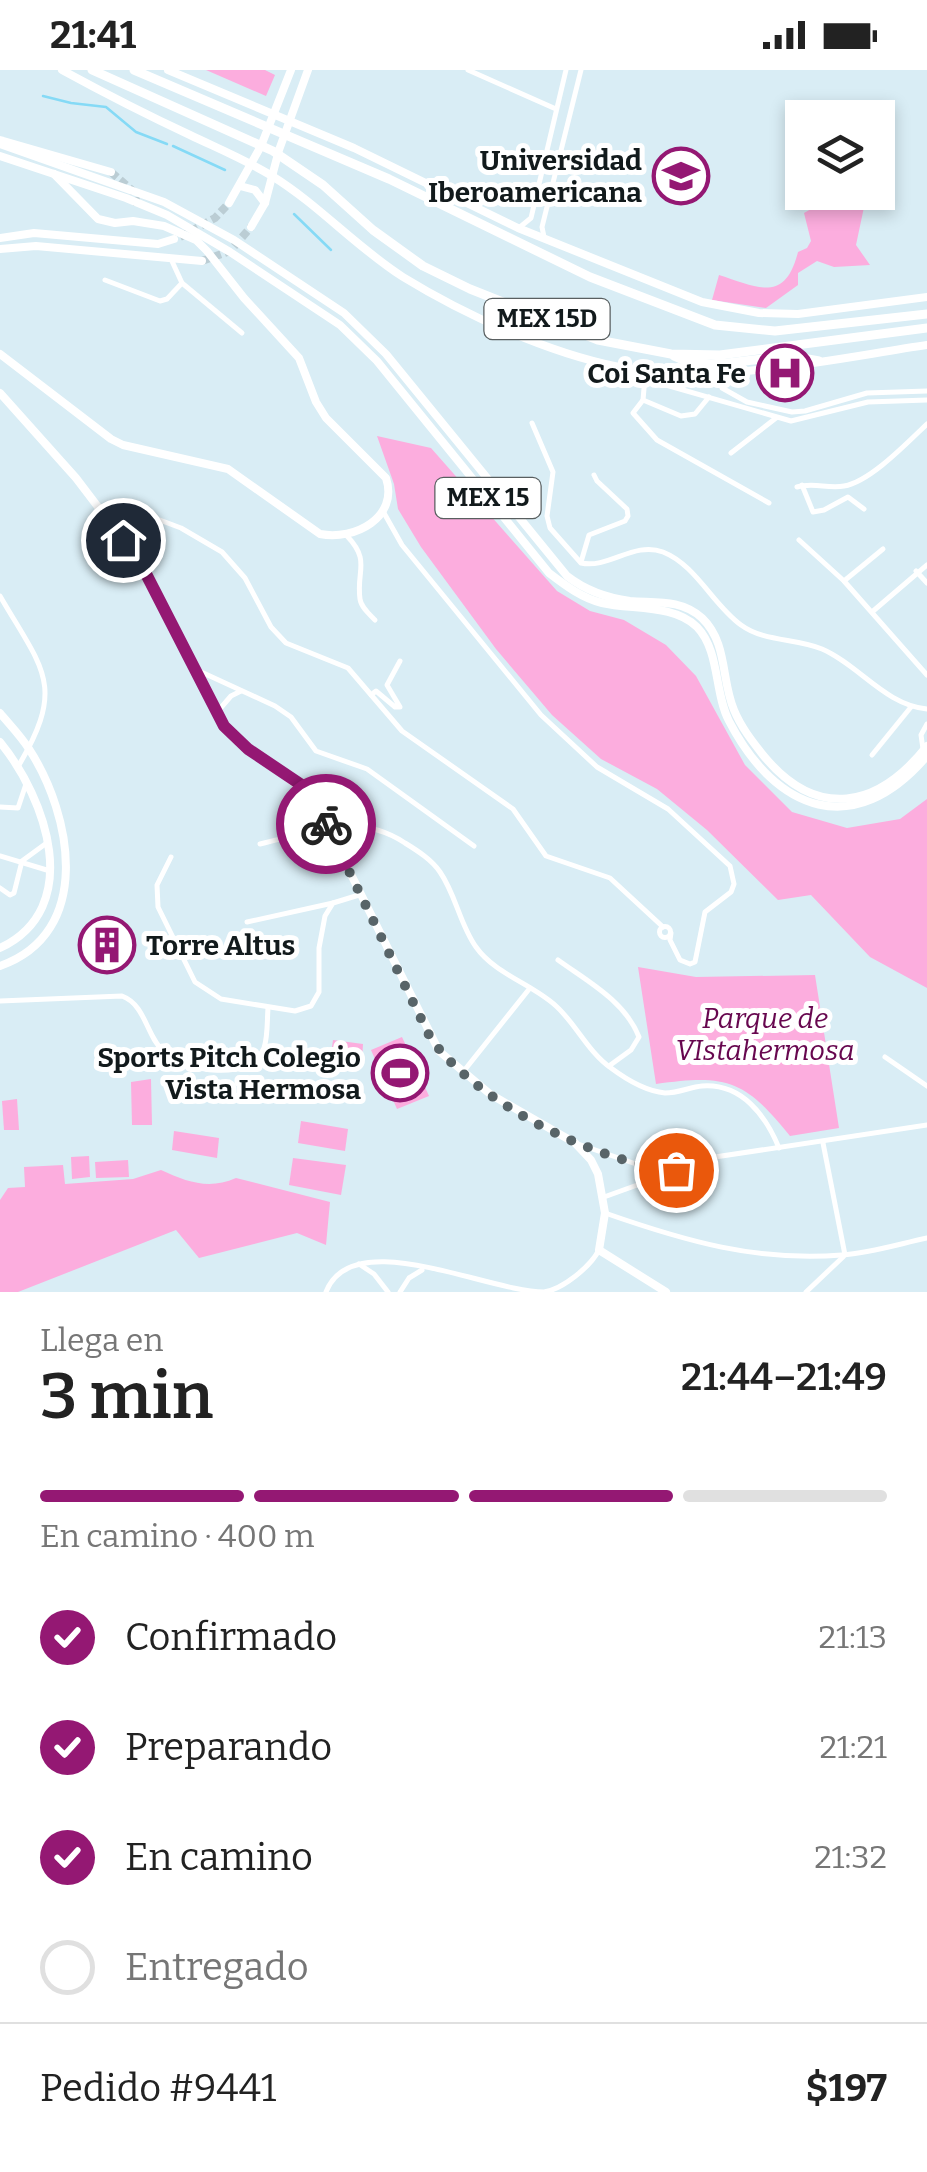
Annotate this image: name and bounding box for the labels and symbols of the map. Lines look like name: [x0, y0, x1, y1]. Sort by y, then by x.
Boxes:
place label: Universidad Iberoamericana: [428, 144, 642, 209]
school or university icon: Universidad Iberoamericana: [651, 146, 711, 206]
road number: MEX 15D: [484, 299, 610, 339]
hospital icon: Coi Santa Fe: [755, 343, 815, 403]
place label: Coi Santa Fe: [587, 357, 746, 390]
road number: MEX 15: [436, 478, 540, 518]
pin: [81, 498, 166, 583]
courier: [276, 774, 376, 874]
building icon: Torre Altus: [77, 915, 137, 975]
place label: Torre Altus: [146, 929, 295, 962]
park label: Parque de VIstahermosa: [675, 1002, 855, 1067]
place label: Sports Pitch Colegio Vista Hermosa: [97, 1041, 361, 1106]
sports icon: Sports Pitch Colegio Vista Hermosa: [370, 1043, 430, 1103]
pin: [634, 1128, 719, 1213]

